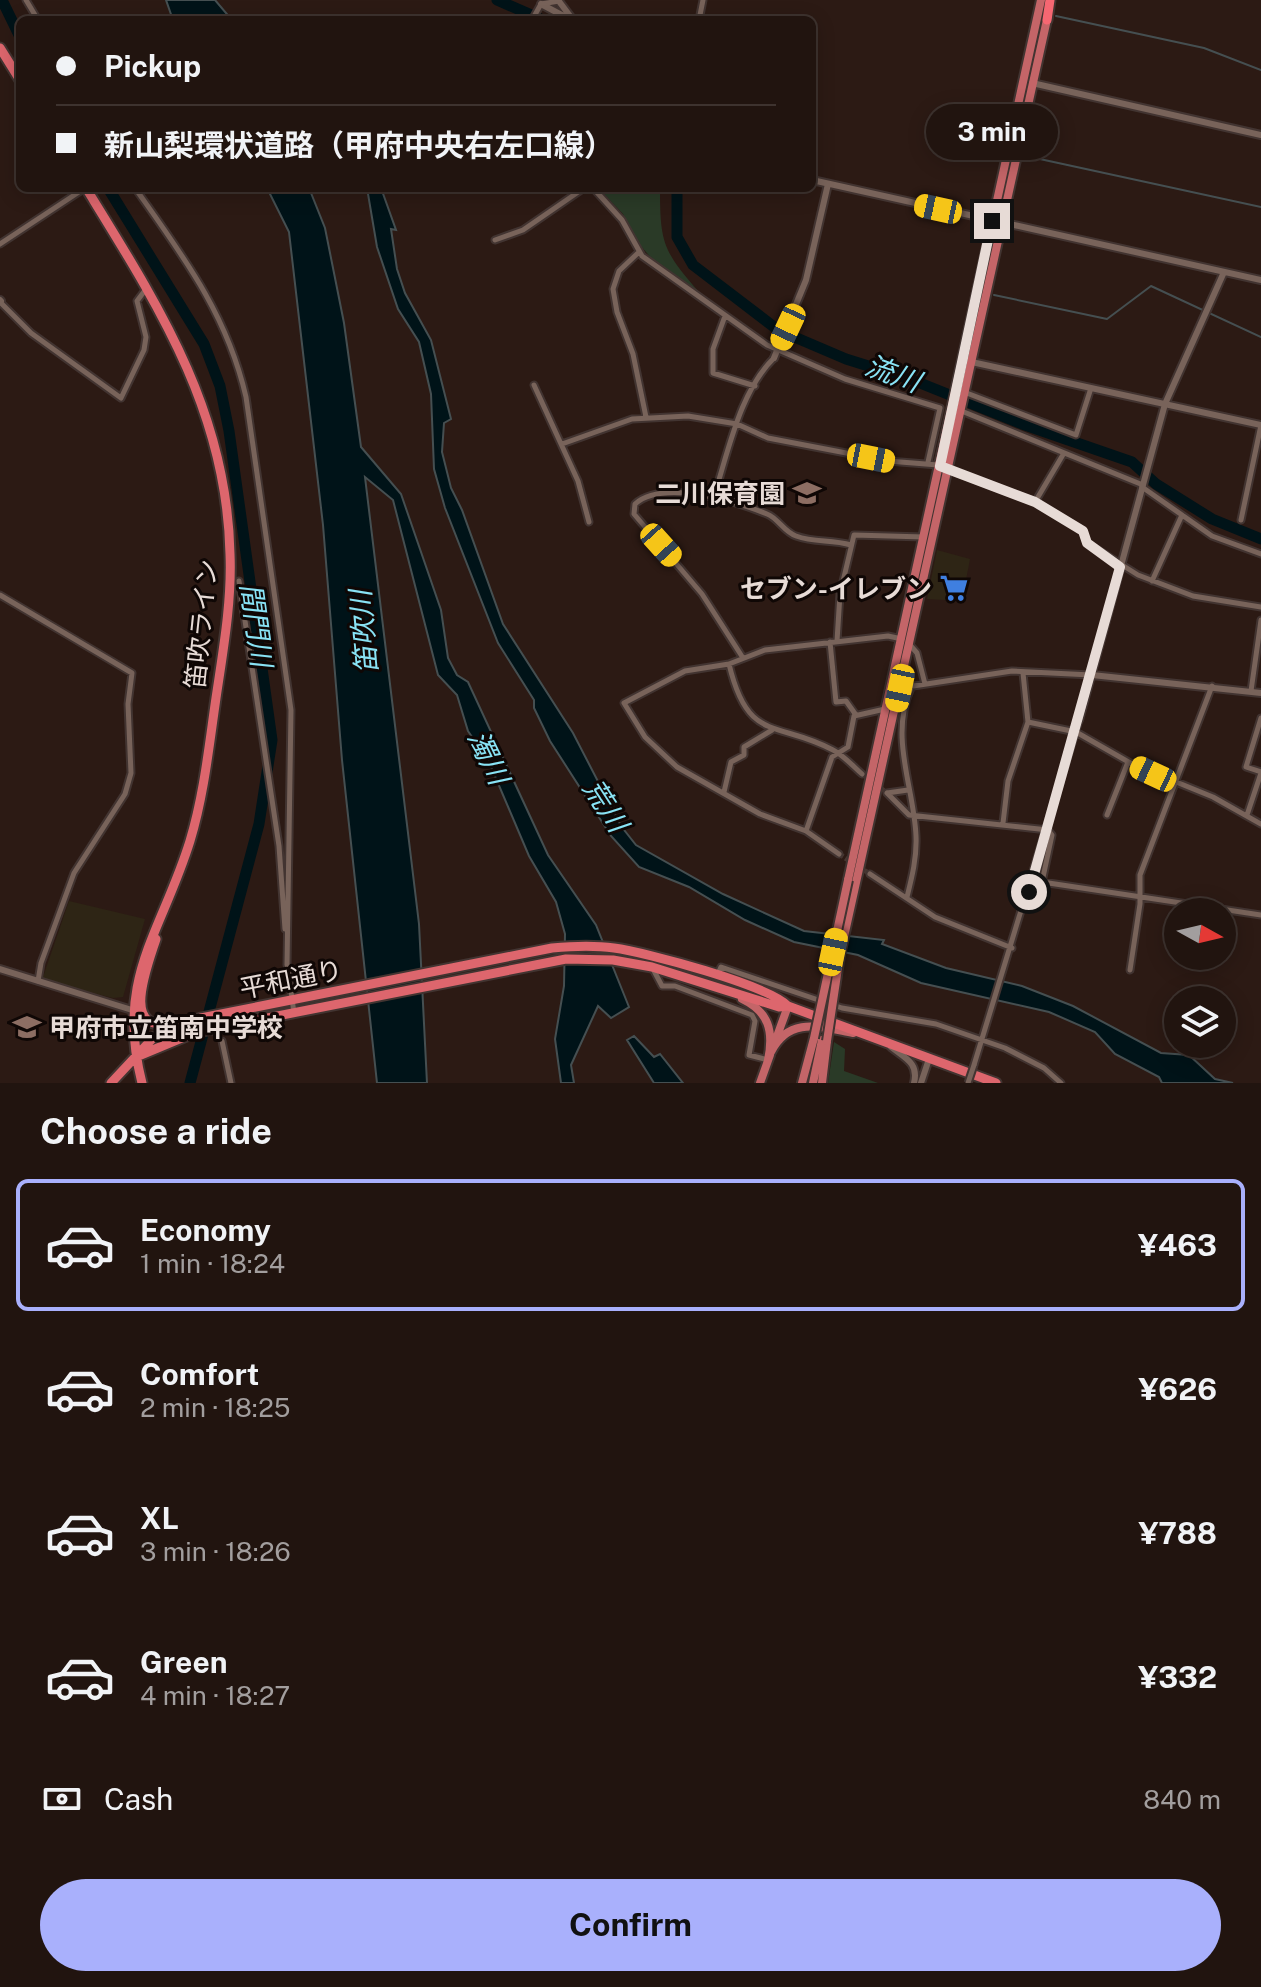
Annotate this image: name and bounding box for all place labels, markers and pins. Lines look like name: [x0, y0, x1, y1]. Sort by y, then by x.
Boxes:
place label: 二川保育園: [655, 478, 785, 509]
school or university icon: 二川保育園: [792, 478, 822, 508]
place label: セブン-イレブン: [740, 573, 932, 604]
supermarket icon: セブン-イレブン: [939, 573, 969, 603]
school or university icon: 甲府市立笛南中学校: [12, 1012, 42, 1042]
place label: 甲府市立笛南中学校: [49, 1012, 283, 1043]

